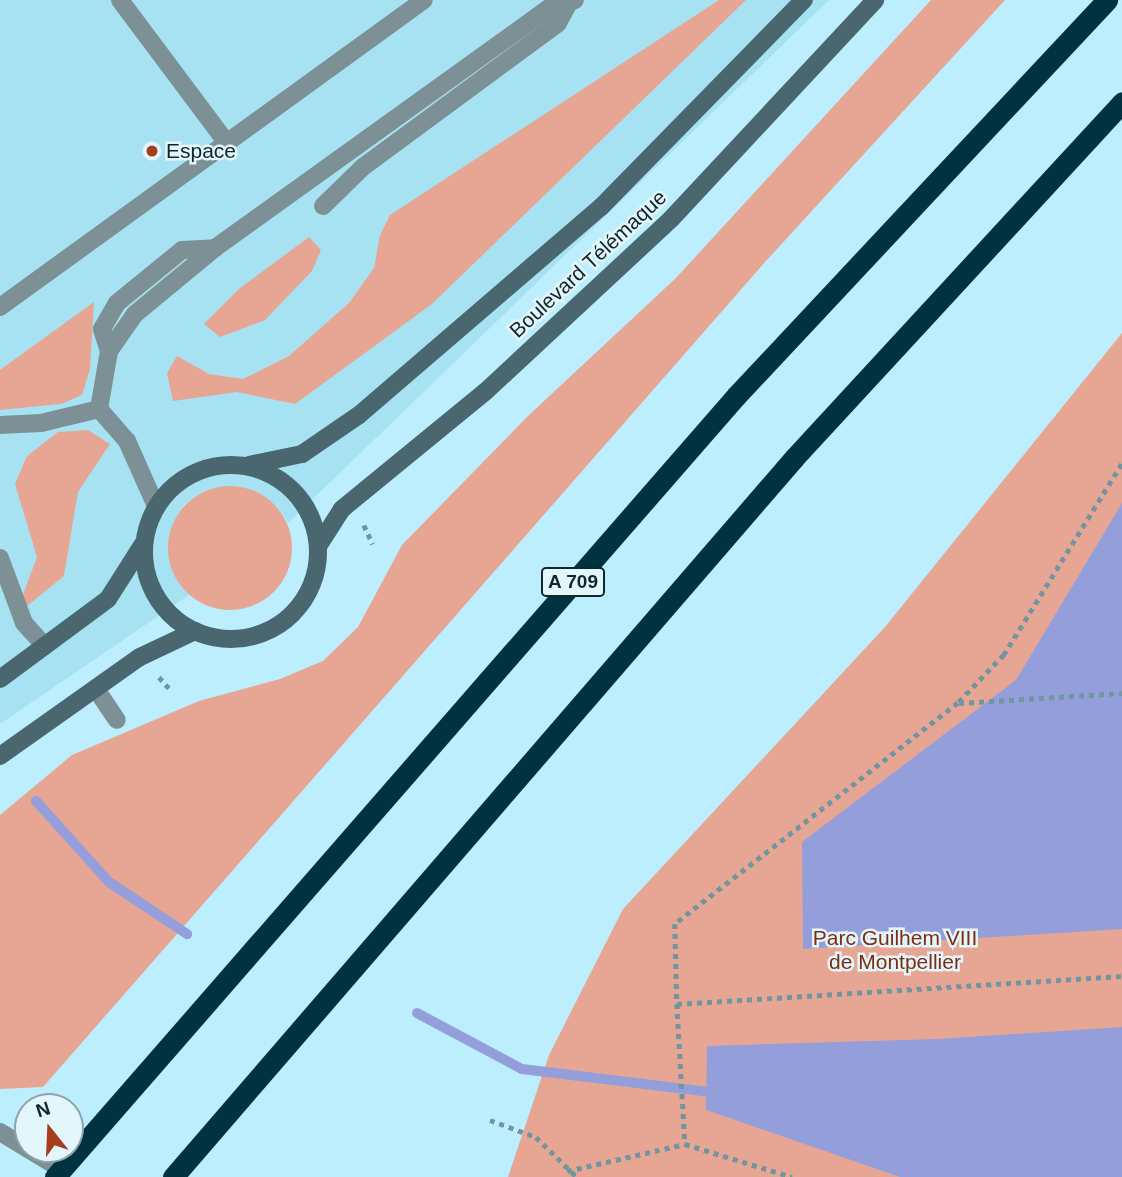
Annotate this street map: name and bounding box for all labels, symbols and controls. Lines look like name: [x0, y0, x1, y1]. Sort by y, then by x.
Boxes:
place label: Espace: [166, 138, 236, 164]
marker: Espace: [144, 143, 160, 159]
street label: Boulevard Télémaque: [504, 185, 672, 343]
road number: A 709: [540, 566, 606, 597]
park label: Parc Guilhem VIII de Montpellier: [813, 925, 977, 975]
north arrow: [14, 1093, 84, 1163]
text: N: [33, 1097, 53, 1122]

